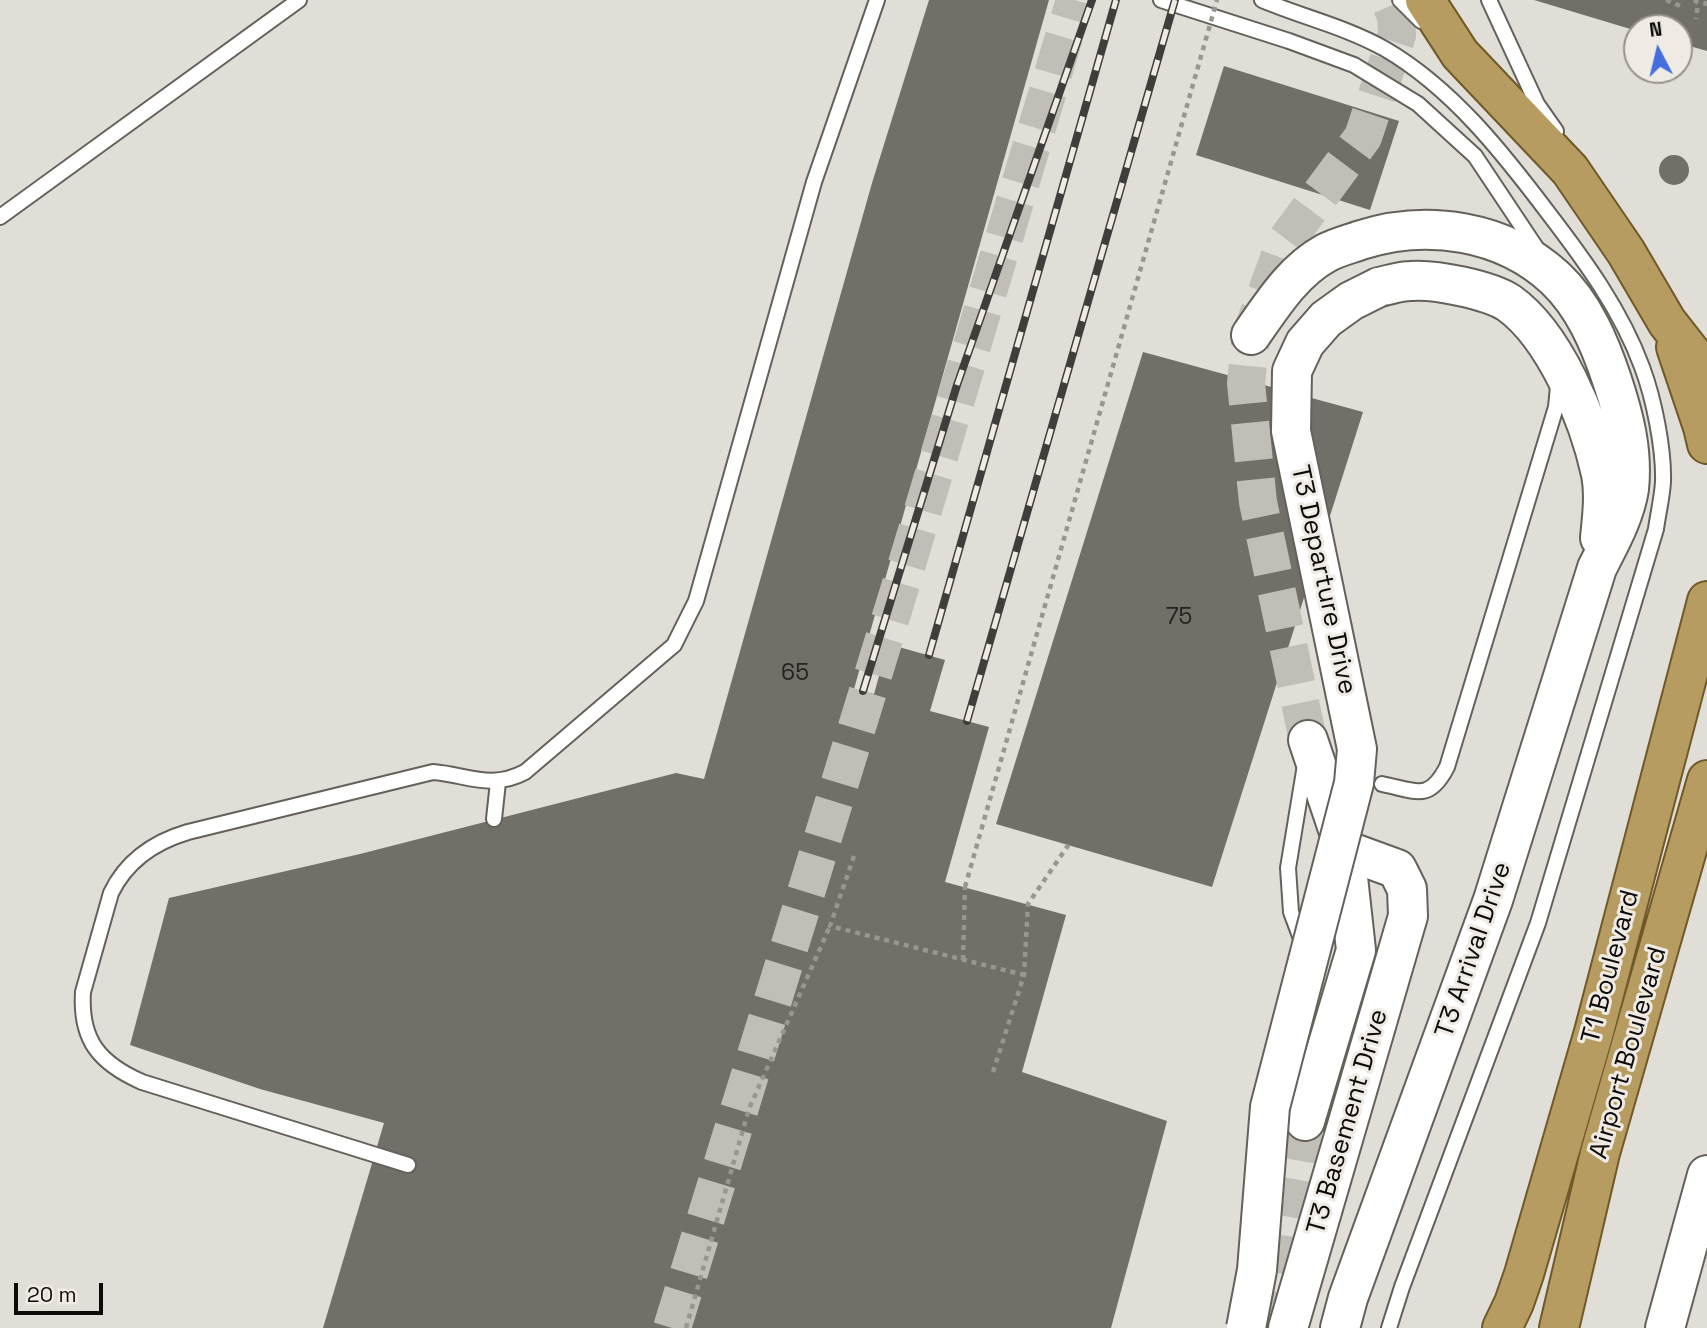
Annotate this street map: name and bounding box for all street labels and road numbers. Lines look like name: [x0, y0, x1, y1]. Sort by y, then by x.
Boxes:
street label: T3 Departure Drive: [1283, 463, 1363, 697]
street label: T3 Arrival Drive: [1429, 858, 1519, 1042]
street label: T1 Boulevard: [1576, 887, 1646, 1047]
street label: Airport Boulevard: [1584, 944, 1674, 1162]
street label: T3 Basement Drive: [1301, 1006, 1395, 1238]

